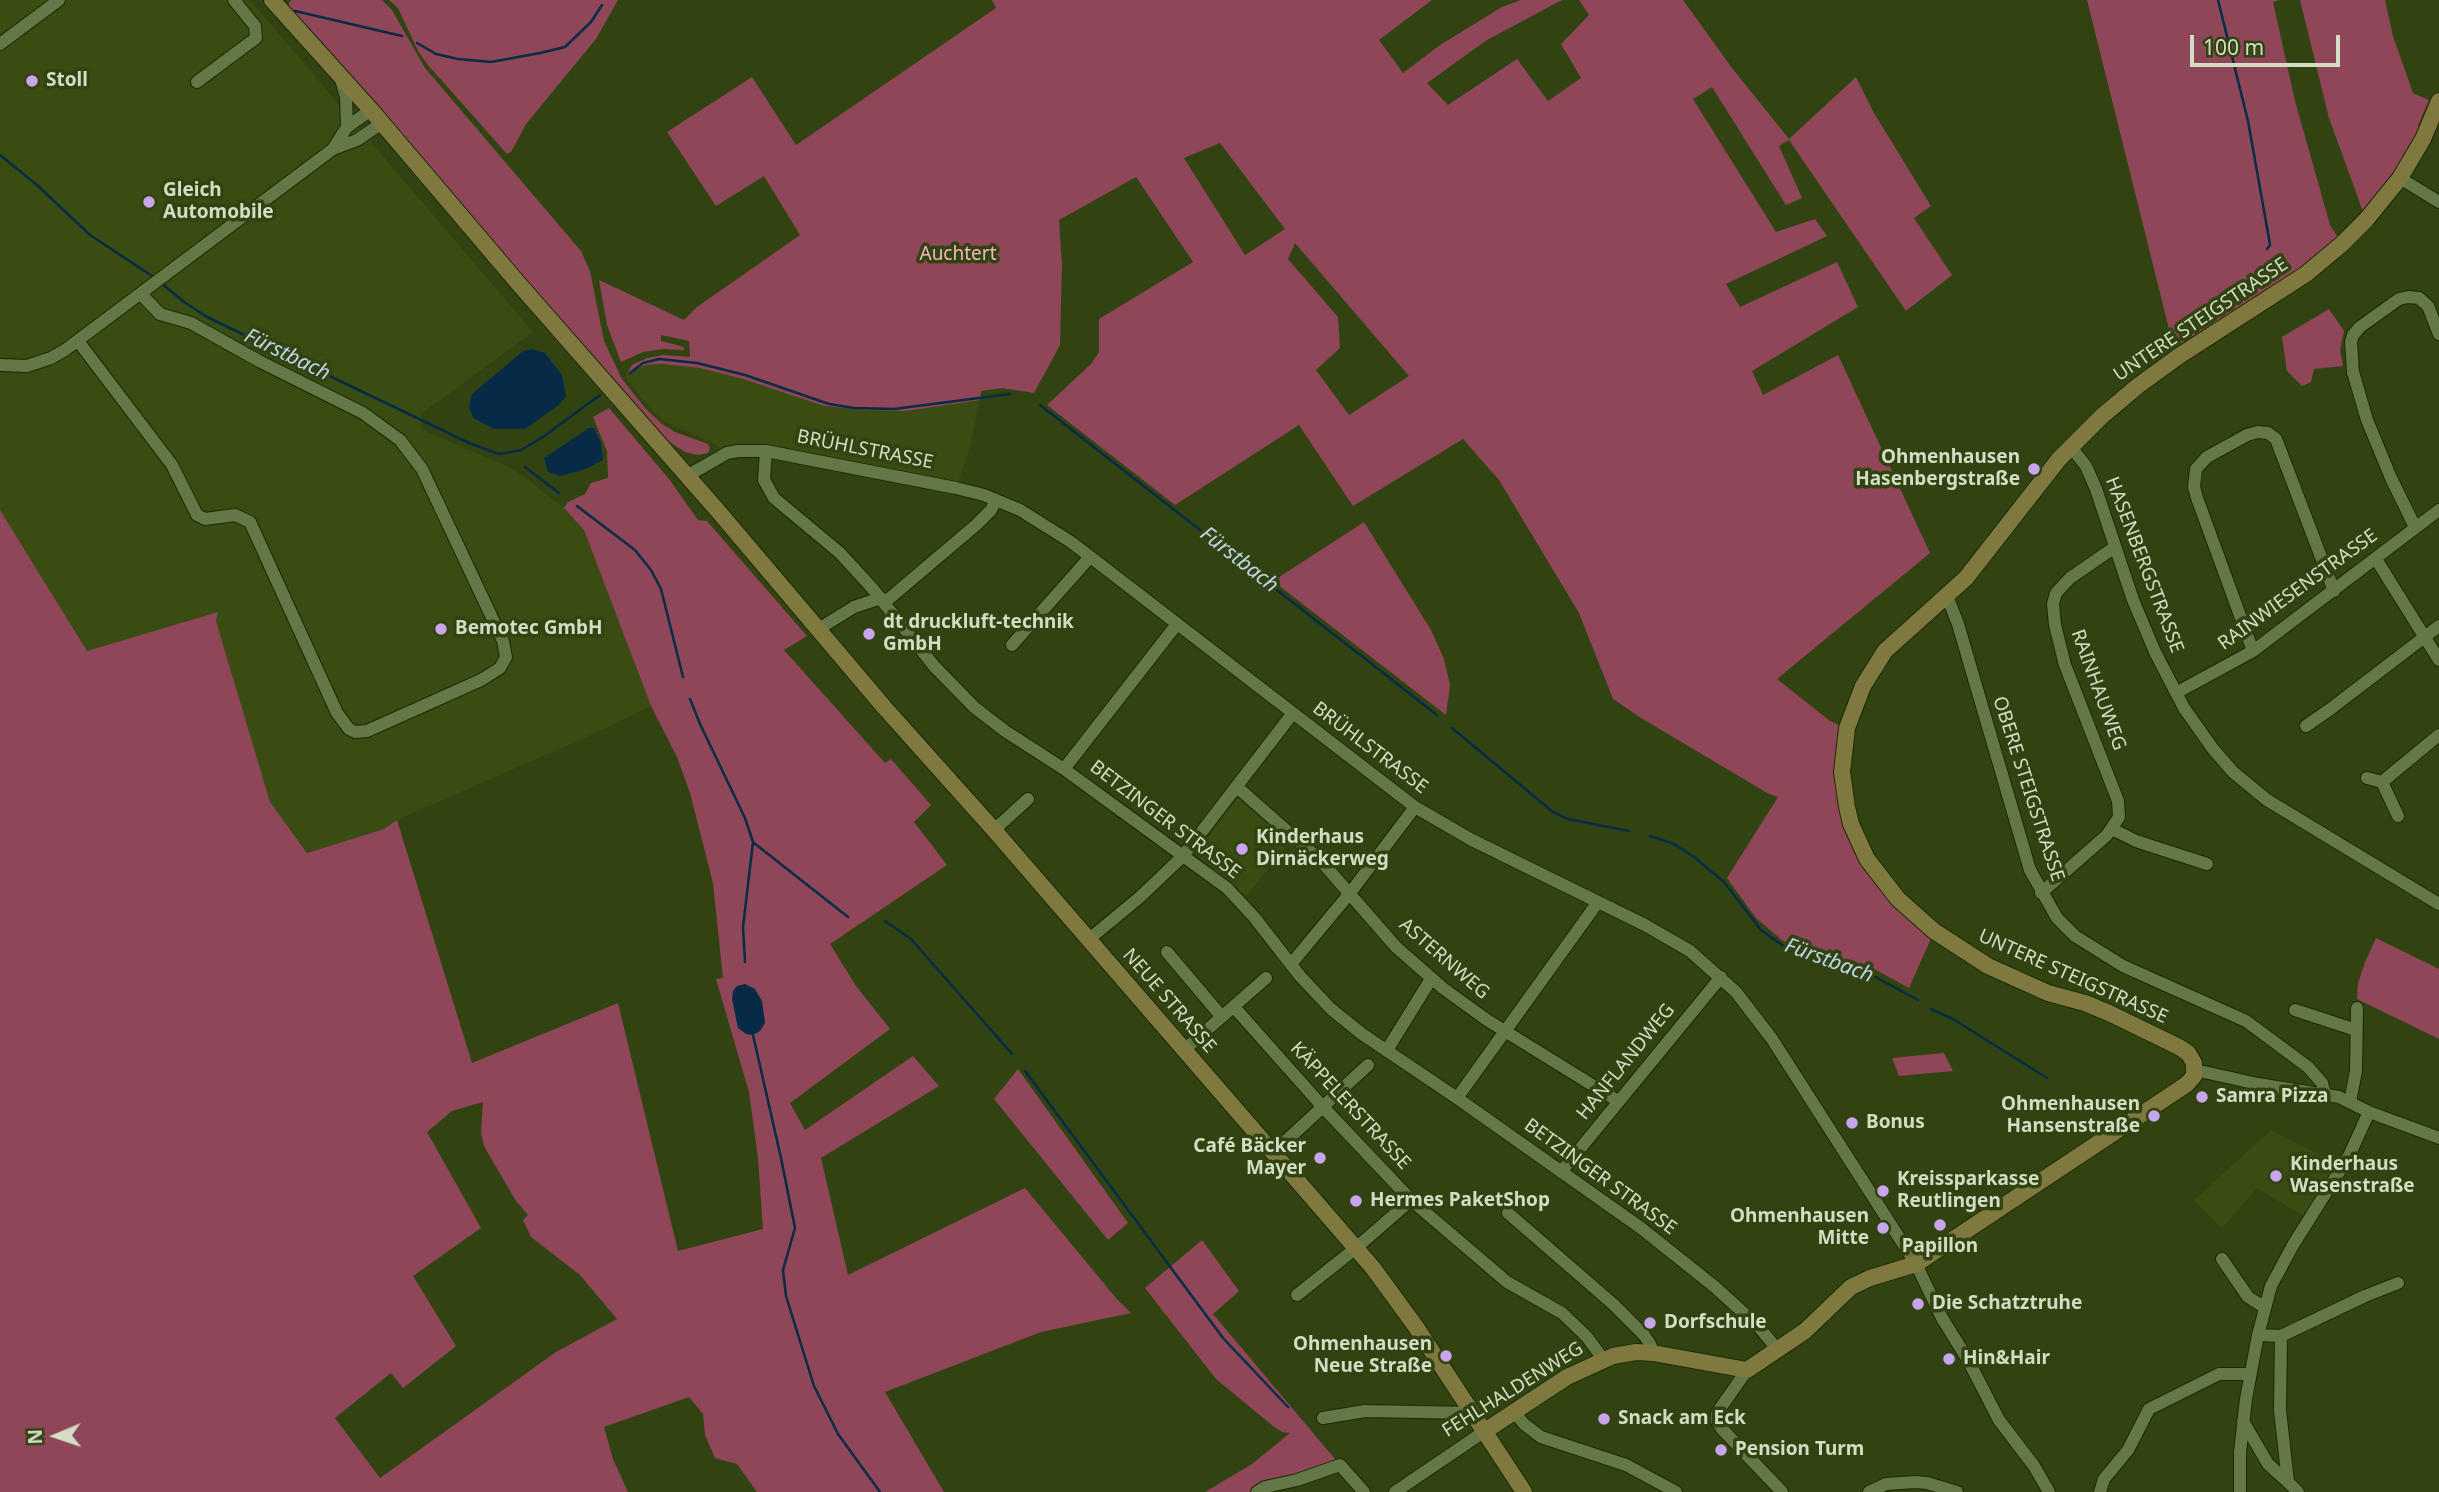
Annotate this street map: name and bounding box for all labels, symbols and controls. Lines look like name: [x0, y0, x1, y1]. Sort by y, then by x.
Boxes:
scale bar: [2194, 21, 2344, 65]
text: 100 m: [2203, 33, 2264, 61]
place label: Stoll: [46, 70, 88, 92]
marker: Stoll: [24, 73, 40, 89]
place label: Gleich Automobile: [163, 180, 274, 224]
marker: Gleich Automobile: [141, 194, 157, 210]
park label: Auchtert: [919, 244, 997, 266]
street label: UNTERE STEIGSTRASSE: [2110, 253, 2292, 387]
water label: Fürstbach: [240, 323, 334, 387]
street label: BRÜHLSTRASSE: [795, 426, 935, 474]
place label: Ohmenhausen Hasenbergstraße: [1855, 447, 2020, 491]
marker: Ohmenhausen Hasenbergstraße: [2026, 461, 2042, 477]
street label: HASENBERGSTRASSE: [2100, 474, 2188, 656]
water label: Fürstbach: [1195, 522, 1283, 598]
street label: RAINWIESENSTRASSE: [2214, 525, 2382, 655]
place label: dt druckluft-technik GmbH: [883, 612, 1074, 656]
place label: Bemotec GmbH: [455, 618, 603, 640]
marker: Bemotec GmbH: [433, 621, 449, 637]
marker: dt druckluft-technik GmbH: [861, 626, 877, 642]
street label: RAINHAUWEG: [2066, 626, 2130, 754]
street label: OBERE STEIGSTRASSE: [1987, 694, 2069, 884]
street label: BRÜHLSTRASSE: [1308, 697, 1432, 799]
street label: BETZINGER STRASSE: [1085, 756, 1245, 884]
place label: Kinderhaus Dirnäckerweg: [1256, 827, 1389, 871]
marker: Kinderhaus Dirnäckerweg: [1234, 841, 1250, 857]
street label: ASTERNWEG: [1394, 914, 1494, 1004]
street label: UNTERE STEIGSTRASSE: [1975, 925, 2171, 1029]
water label: Fürstbach: [1781, 933, 1877, 989]
street label: NEUE STRASSE: [1117, 944, 1221, 1058]
street label: HANFLANDWEG: [1572, 999, 1680, 1125]
street label: KÄPPELERSTRASSE: [1285, 1037, 1415, 1175]
place label: Samra Pizza: [2216, 1086, 2328, 1108]
marker: Samra Pizza: [2194, 1089, 2210, 1105]
place label: Ohmenhausen Hansenstraße: [2001, 1094, 2140, 1138]
marker: Ohmenhausen Hansenstraße: [2146, 1108, 2162, 1124]
place label: Bonus: [1866, 1112, 1925, 1134]
street label: BETZINGER STRASSE: [1519, 1114, 1681, 1240]
marker: Bonus: [1844, 1115, 1860, 1131]
place label: Café Bäcker Mayer: [1193, 1136, 1306, 1180]
marker: Café Bäcker Mayer: [1312, 1150, 1328, 1166]
place label: Kinderhaus Wasenstraße: [2290, 1154, 2415, 1198]
marker: Kinderhaus Wasenstraße: [2268, 1168, 2284, 1184]
place label: Kreissparkasse Reutlingen: [1897, 1169, 2039, 1213]
marker: Kreissparkasse Reutlingen: [1875, 1183, 1891, 1199]
place label: Hermes PaketShop: [1370, 1190, 1550, 1212]
marker: Hermes PaketShop: [1348, 1193, 1364, 1209]
place label: Ohmenhausen Mitte: [1730, 1206, 1869, 1250]
marker: Papillon: [1932, 1217, 1948, 1233]
marker: Ohmenhausen Mitte: [1875, 1220, 1891, 1236]
place label: Papillon: [1902, 1236, 1978, 1258]
place label: Die Schatztruhe: [1932, 1293, 2082, 1315]
marker: Die Schatztruhe: [1910, 1296, 1926, 1312]
place label: Dorfschule: [1664, 1312, 1767, 1334]
marker: Dorfschule: [1642, 1315, 1658, 1331]
place label: Ohmenhausen Neue Straße: [1293, 1334, 1432, 1378]
street label: FEHLHALDENWEG: [1438, 1338, 1588, 1442]
marker: Ohmenhausen Neue Straße: [1438, 1348, 1454, 1364]
place label: Hin&Hair: [1963, 1348, 2050, 1370]
marker: Hin&Hair: [1941, 1351, 1957, 1367]
north arrow: [21, 1401, 91, 1471]
place label: Snack am Eck: [1618, 1408, 1746, 1430]
marker: Snack am Eck: [1596, 1411, 1612, 1427]
text: N: [22, 1429, 48, 1445]
place label: Pension Turm: [1735, 1439, 1864, 1461]
marker: Pension Turm: [1713, 1442, 1729, 1458]

